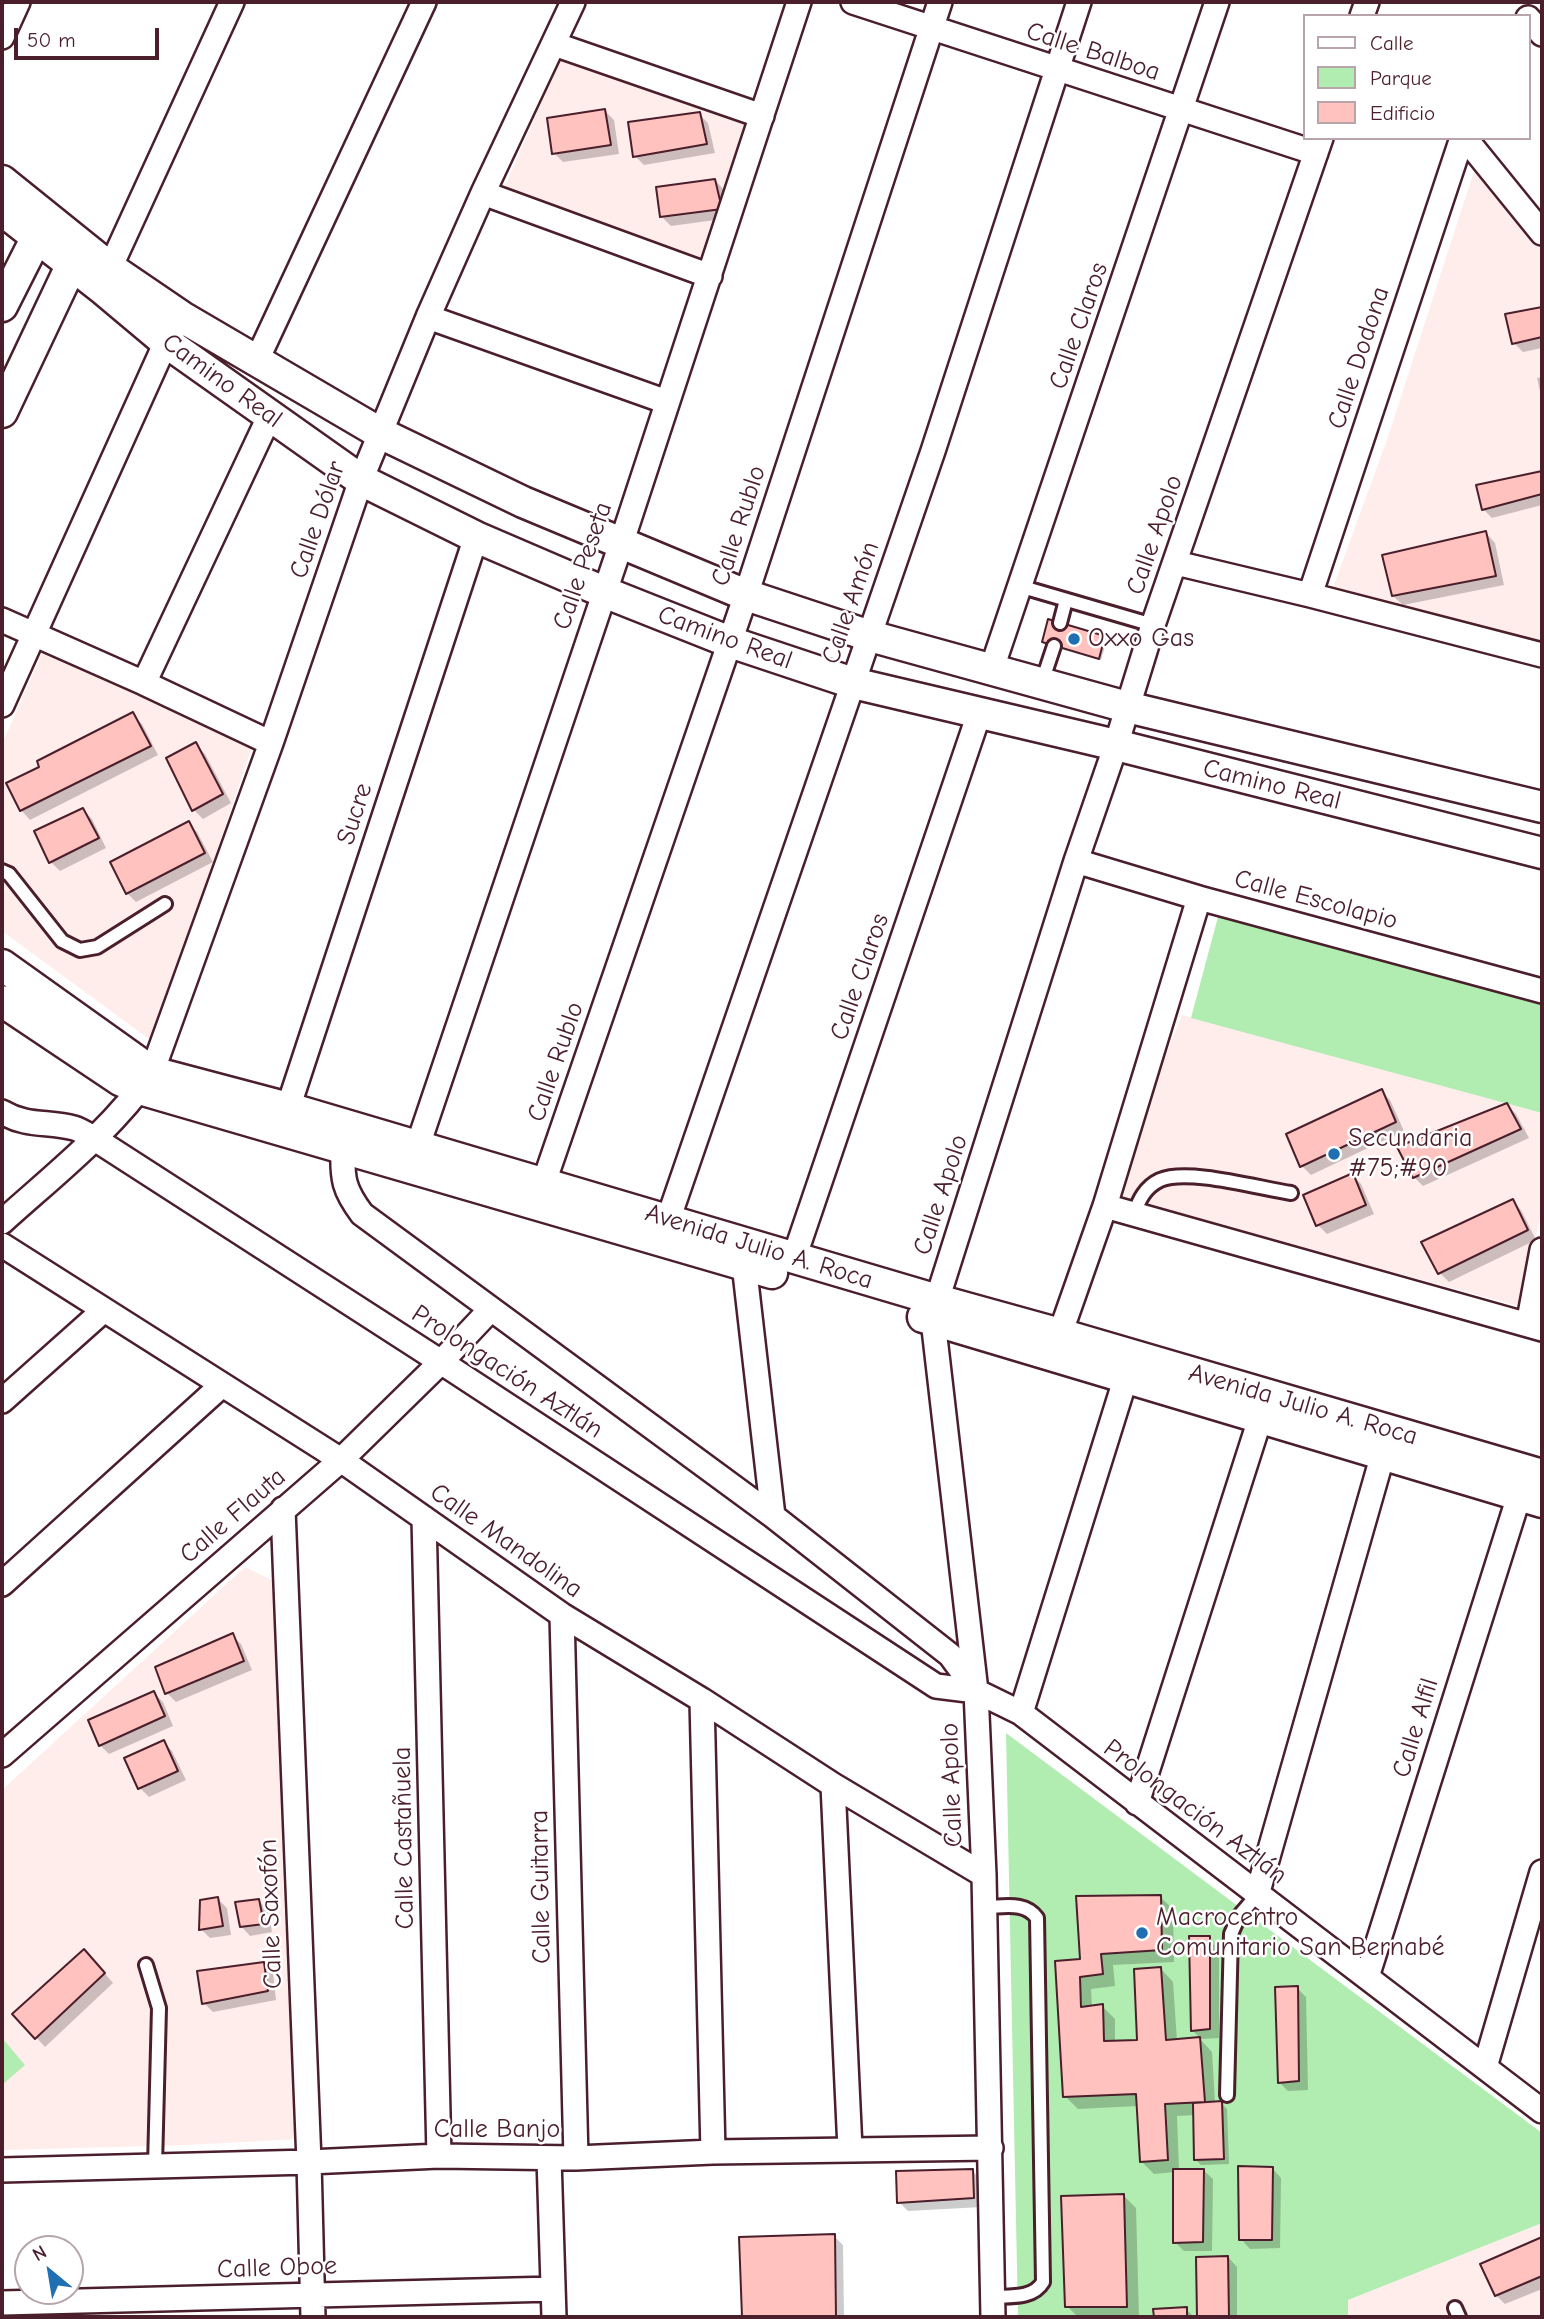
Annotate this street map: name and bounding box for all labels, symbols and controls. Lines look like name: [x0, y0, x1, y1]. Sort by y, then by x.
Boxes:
scale bar: [18, 14, 163, 58]
legend: [1302, 14, 1530, 140]
street label: Calle Balboa: [1022, 16, 1164, 88]
text: 50 m: [27, 28, 76, 52]
text: Calle: [1370, 31, 1413, 55]
text: Parque: [1370, 66, 1432, 90]
text: Edificio: [1370, 101, 1435, 125]
street label: Calle Claros: [1043, 259, 1115, 393]
street label: Calle Dodona: [1321, 283, 1397, 433]
street label: Camino Real: [156, 327, 288, 435]
street label: Calle Dólar: [283, 457, 353, 583]
street label: Calle Rublo: [705, 462, 773, 590]
street label: Calle Apolo: [1120, 471, 1190, 599]
street label: Calle Peseta: [547, 498, 619, 634]
street label: Calle Amón: [816, 538, 886, 668]
street label: Camino Real: [653, 599, 797, 677]
place label: Oxxo Gas: [1088, 623, 1194, 655]
marker: Oxxo Gas: [1066, 631, 1082, 647]
street label: Camino Real: [1200, 753, 1344, 817]
street label: Sucre: [330, 779, 380, 849]
street label: Calle Escolapio: [1231, 863, 1401, 937]
street label: Calle Claros: [824, 910, 896, 1044]
street label: Calle Rublo: [521, 998, 591, 1126]
place label: Secundaria #75;#90: [1348, 1123, 1472, 1184]
street label: Calle Apolo: [907, 1131, 975, 1259]
marker: Secundaria #75;#90: [1326, 1146, 1342, 1162]
street label: Avenida Julio A. Roca: [641, 1198, 877, 1296]
street label: Prolongación Aztlán: [406, 1299, 608, 1445]
street label: Avenida Julio A. Roca: [1185, 1357, 1421, 1453]
street label: Calle Flauta: [174, 1462, 292, 1570]
street label: Calle Mandolina: [424, 1477, 588, 1605]
street label: Calle Alfil: [1386, 1675, 1446, 1781]
street label: Calle Apolo: [934, 1722, 970, 1848]
street label: Prolongación Aztlán: [1097, 1733, 1293, 1891]
street label: Calle Castañuela: [387, 1746, 421, 1930]
street label: Calle Guitarra: [524, 1810, 558, 1964]
street label: Calle Saxofón: [253, 1838, 289, 1990]
place label: Macrocentro Comunitario San Bernabé: [1156, 1902, 1445, 1964]
marker: Macrocentro Comunitario San Bernabé: [1134, 1925, 1150, 1941]
street label: Calle Banjo: [434, 2114, 560, 2146]
north arrow: [14, 2235, 84, 2305]
text: N: [29, 2241, 50, 2266]
street label: Calle Oboe: [217, 2250, 337, 2286]

